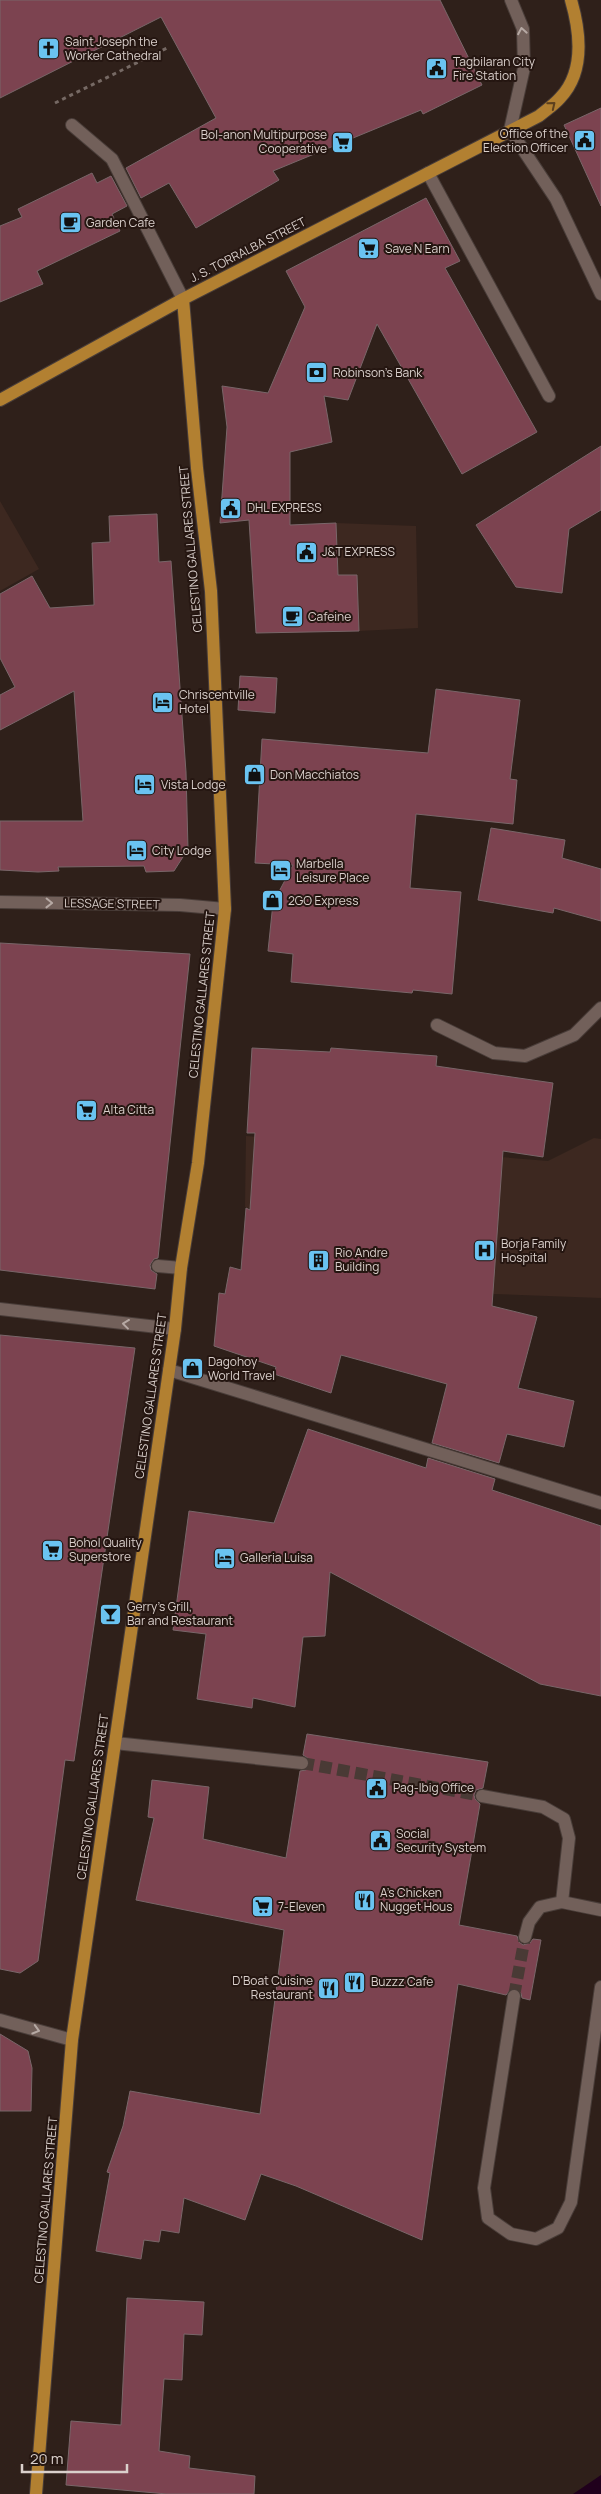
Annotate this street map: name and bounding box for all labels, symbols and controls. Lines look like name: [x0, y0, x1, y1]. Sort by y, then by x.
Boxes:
one-way arrow: [517, 26, 527, 35]
place label: Saint Joseph the Worker Cathedral: [65, 33, 161, 64]
church icon: Saint Joseph the Worker Cathedral: [37, 37, 61, 61]
place label: Tagbilaran City Fire Station: [453, 53, 536, 84]
public building icon: Tagbilaran City Fire Station: [425, 57, 449, 81]
one-way arrow: [546, 103, 555, 111]
place label: Office of the Election Officer: [483, 125, 569, 156]
place label: Bol-anon Multipurpose Cooperative: [201, 126, 327, 157]
public building icon: Office of the Election Officer: [572, 129, 596, 153]
supermarket icon: Bol-anon Multipurpose Cooperative: [331, 130, 355, 154]
cafe icon: Garden Cafe: [58, 211, 82, 235]
street label: J. S. TORRALBA STREET: [187, 213, 309, 286]
place label: Garden Cafe: [86, 214, 155, 231]
supermarket icon: Save N Earn: [357, 237, 381, 261]
place label: Save N Earn: [385, 240, 450, 257]
bank icon: Robinson's Bank: [305, 361, 329, 385]
place label: Robinson's Bank: [333, 364, 423, 381]
street label: CELESTINO GALLARES STREET: [175, 464, 206, 633]
public building icon: DHL EXPRESS: [219, 496, 243, 520]
place label: DHL EXPRESS: [247, 499, 322, 516]
public building icon: J&T EXPRESS: [294, 540, 318, 564]
place label: J&T EXPRESS: [322, 543, 395, 560]
cafe icon: Cafeine: [280, 605, 304, 629]
place label: Cafeine: [308, 608, 351, 625]
place label: Chriscentville Hotel: [179, 686, 255, 717]
hotel icon: Chriscentville Hotel: [151, 690, 175, 714]
shop icon: Don Macchiatos: [242, 763, 266, 787]
place label: Don Macchiatos: [270, 766, 359, 783]
hotel icon: Vista Lodge: [133, 773, 157, 797]
place label: Vista Lodge: [161, 776, 225, 793]
hotel icon: City Lodge: [124, 839, 148, 863]
place label: City Lodge: [152, 842, 211, 859]
place label: Marbella Leisure Place: [296, 855, 369, 886]
hotel icon: Marbella Leisure Place: [268, 859, 292, 883]
shop icon: 2GO Express: [260, 889, 284, 913]
place label: 2GO Express: [288, 892, 358, 909]
street label: LESSAGE STREET: [64, 894, 161, 913]
one-way arrow: [45, 898, 53, 908]
street label: CELESTINO GALLARES STREET: [184, 910, 219, 1079]
supermarket icon: Alta Citta: [75, 1098, 99, 1122]
place label: Alta Citta: [103, 1101, 154, 1118]
place label: Borja Family Hospital: [501, 1235, 567, 1266]
hospital icon: Borja Family Hospital: [473, 1239, 497, 1263]
place label: Rio Andre Building: [335, 1244, 388, 1275]
building icon: Rio Andre Building: [307, 1248, 331, 1272]
street label: CELESTINO GALLARES STREET: [130, 1311, 171, 1480]
one-way arrow: [122, 1319, 130, 1330]
place label: Dagohoy World Travel: [208, 1353, 275, 1384]
shop icon: Dagohoy World Travel: [180, 1357, 204, 1381]
place label: Bohol Quality Superstore: [69, 1534, 143, 1565]
supermarket icon: Bohol Quality Superstore: [41, 1538, 65, 1562]
hotel icon: Galleria Luisa: [212, 1546, 236, 1570]
place label: Galleria Luisa: [240, 1549, 313, 1566]
place label: Gerry's Grill, Bar and Restaurant: [127, 1598, 233, 1629]
bar icon: Gerry's Grill, Bar and Restaurant: [99, 1602, 123, 1626]
street label: CELESTINO GALLARES STREET: [72, 1712, 113, 1881]
public building icon: Pag-Ibig Office: [365, 1776, 389, 1800]
place label: Pag-Ibig Office: [393, 1779, 474, 1796]
place label: Social Security System: [396, 1825, 486, 1856]
public building icon: Social Security System: [368, 1829, 392, 1853]
place label: A's Chicken Nugget Hous: [380, 1884, 453, 1915]
restaurant icon: A's Chicken Nugget Hous: [352, 1888, 376, 1912]
supermarket icon: 7-Eleven: [250, 1895, 274, 1919]
place label: 7-Eleven: [278, 1898, 325, 1915]
restaurant icon: Buzzz Cafe: [343, 1970, 367, 1994]
place label: D'Boat Cuisine Restaurant: [232, 1972, 313, 2003]
place label: Buzzz Cafe: [371, 1973, 433, 1990]
restaurant icon: D'Boat Cuisine Restaurant: [317, 1976, 341, 2000]
one-way arrow: [32, 2024, 40, 2035]
street label: CELESTINO GALLARES STREET: [30, 2115, 61, 2284]
scale bar: [22, 2442, 128, 2474]
text: 20 m: [30, 2448, 63, 2469]

